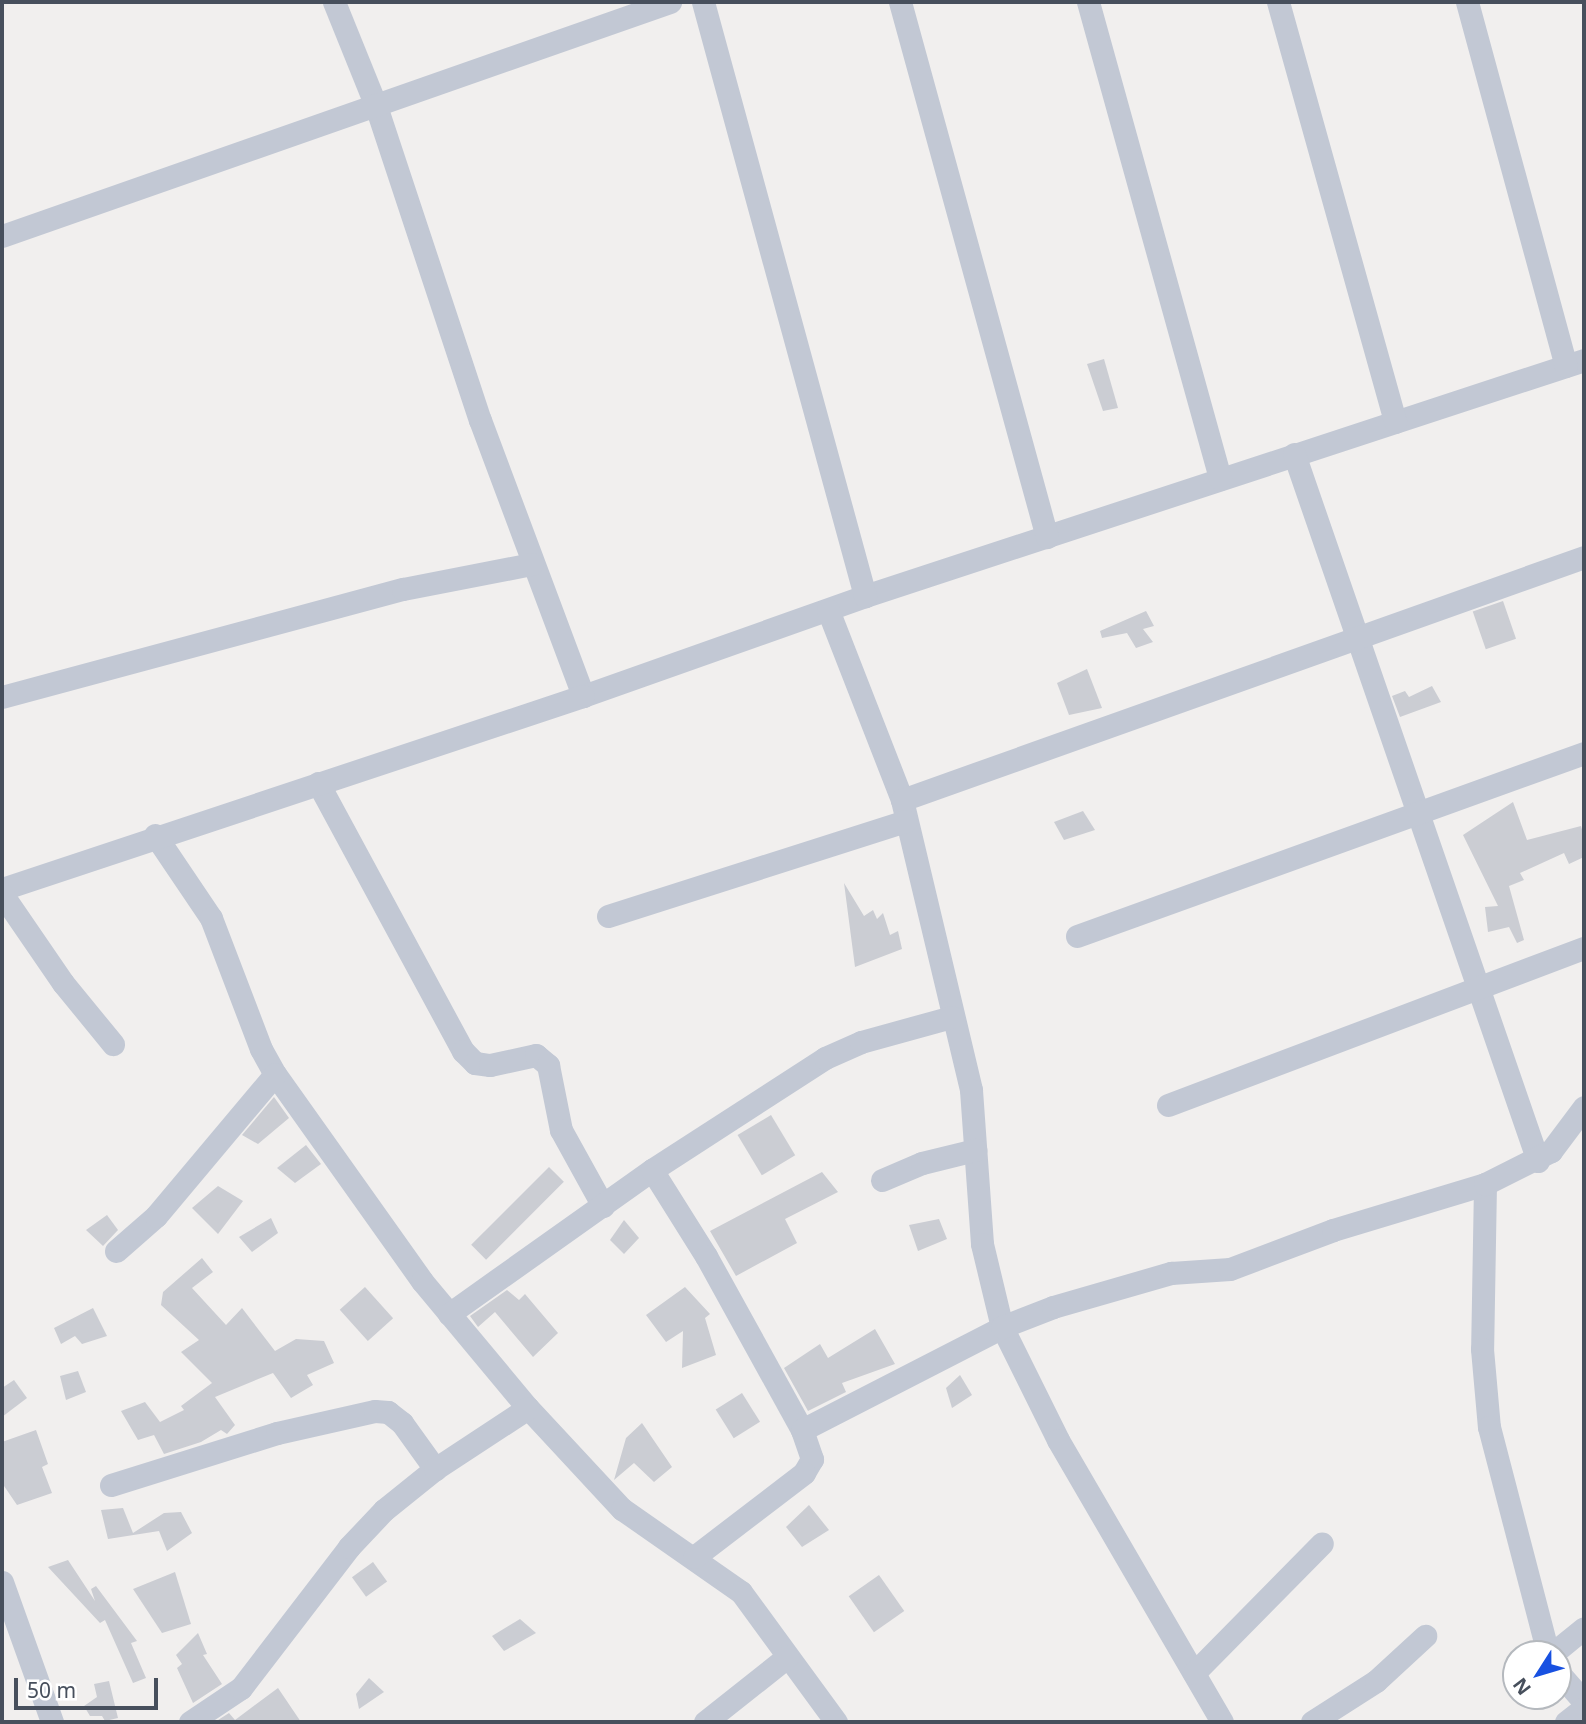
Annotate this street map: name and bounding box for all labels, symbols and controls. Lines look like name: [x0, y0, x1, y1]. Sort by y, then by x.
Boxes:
north arrow: [1502, 1640, 1572, 1710]
scale bar: [18, 1664, 161, 1708]
text: N: [1507, 1672, 1537, 1700]
text: 50 m: [27, 1676, 76, 1704]

